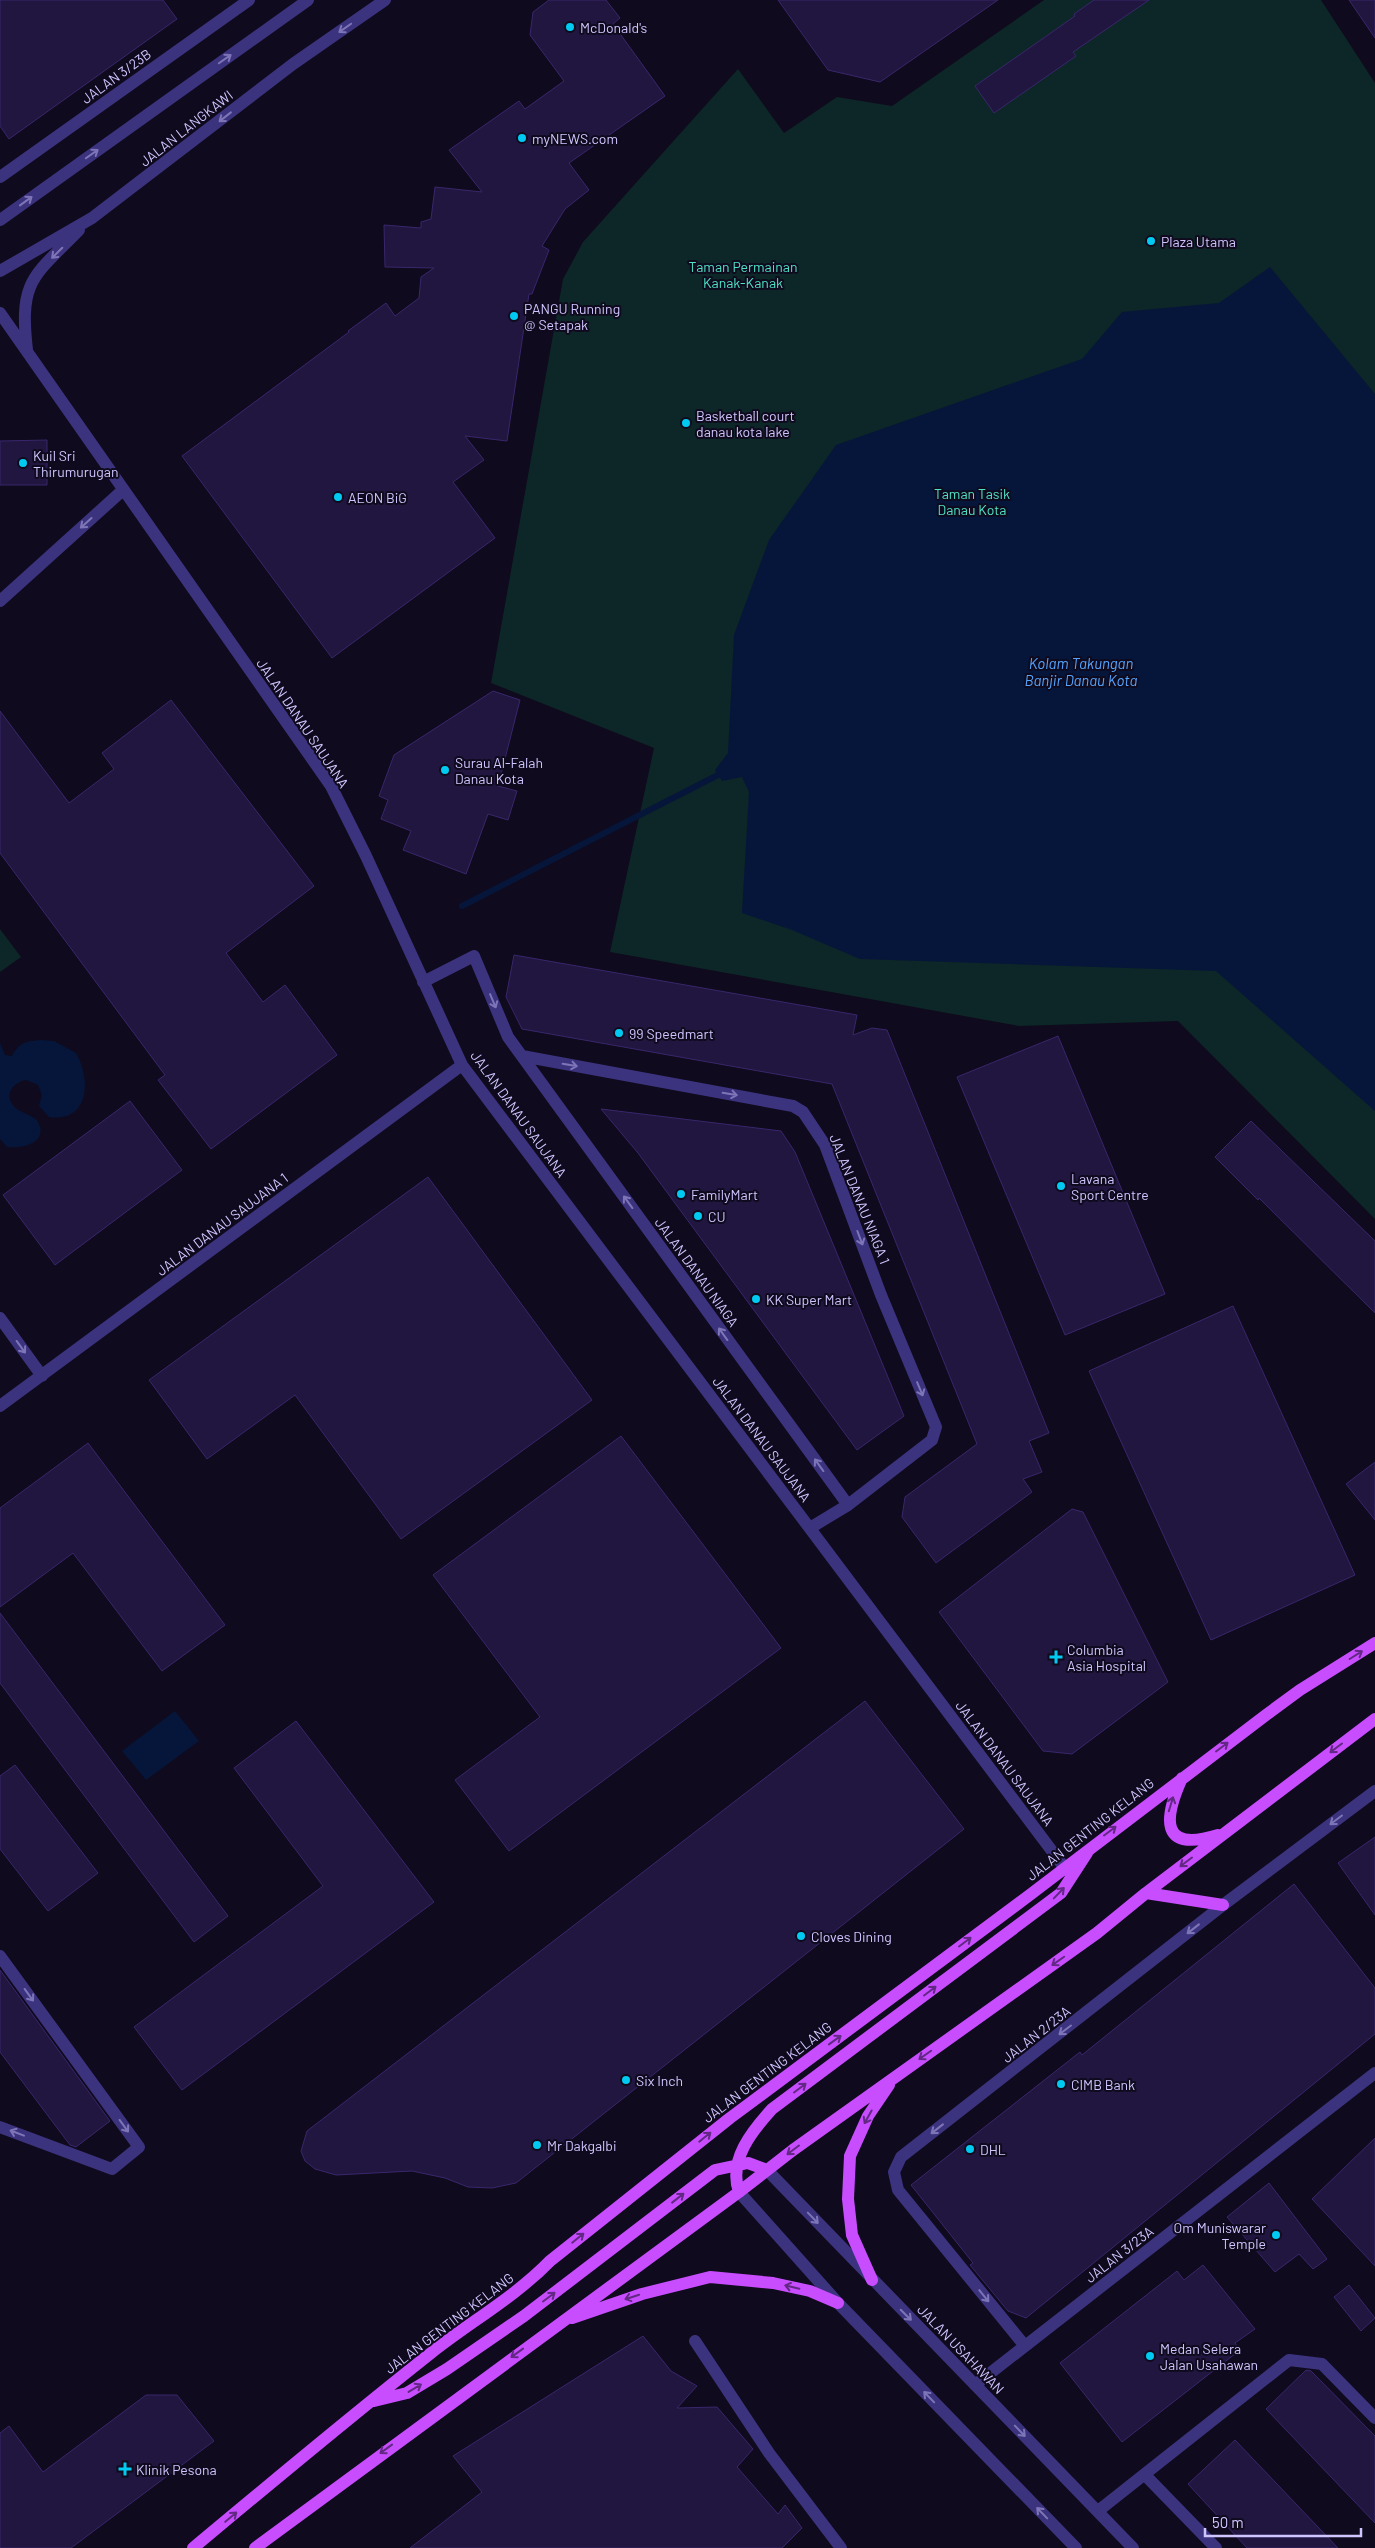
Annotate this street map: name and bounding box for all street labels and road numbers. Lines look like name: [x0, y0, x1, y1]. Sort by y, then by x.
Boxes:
street label: JALAN 3/23B: [78, 45, 154, 107]
street label: JALAN LANGKAWI: [136, 86, 236, 170]
street label: JALAN DANAU SAUJANA: [253, 655, 353, 791]
street label: JALAN DANAU SAUJANA: [467, 1047, 571, 1181]
street label: JALAN DANAU NIAGA 1: [826, 1132, 894, 1266]
street label: JALAN DANAU SAUJANA 1: [153, 1169, 291, 1279]
street label: JALAN DANAU NIAGA: [652, 1214, 743, 1330]
street label: JALAN DANAU SAUJANA: [709, 1373, 815, 1505]
street label: JALAN DANAU SAUJANA: [952, 1697, 1058, 1829]
street label: JALAN GENTING KELANG: [1023, 1774, 1157, 1884]
street label: JALAN 2/23A: [998, 2002, 1074, 2066]
street label: JALAN GENTING KELANG: [699, 2018, 835, 2126]
street label: JALAN 3/23A: [1082, 2222, 1157, 2286]
street label: JALAN GENTING KELANG: [381, 2269, 517, 2377]
street label: JALAN USAHAWAN: [914, 2301, 1008, 2397]

